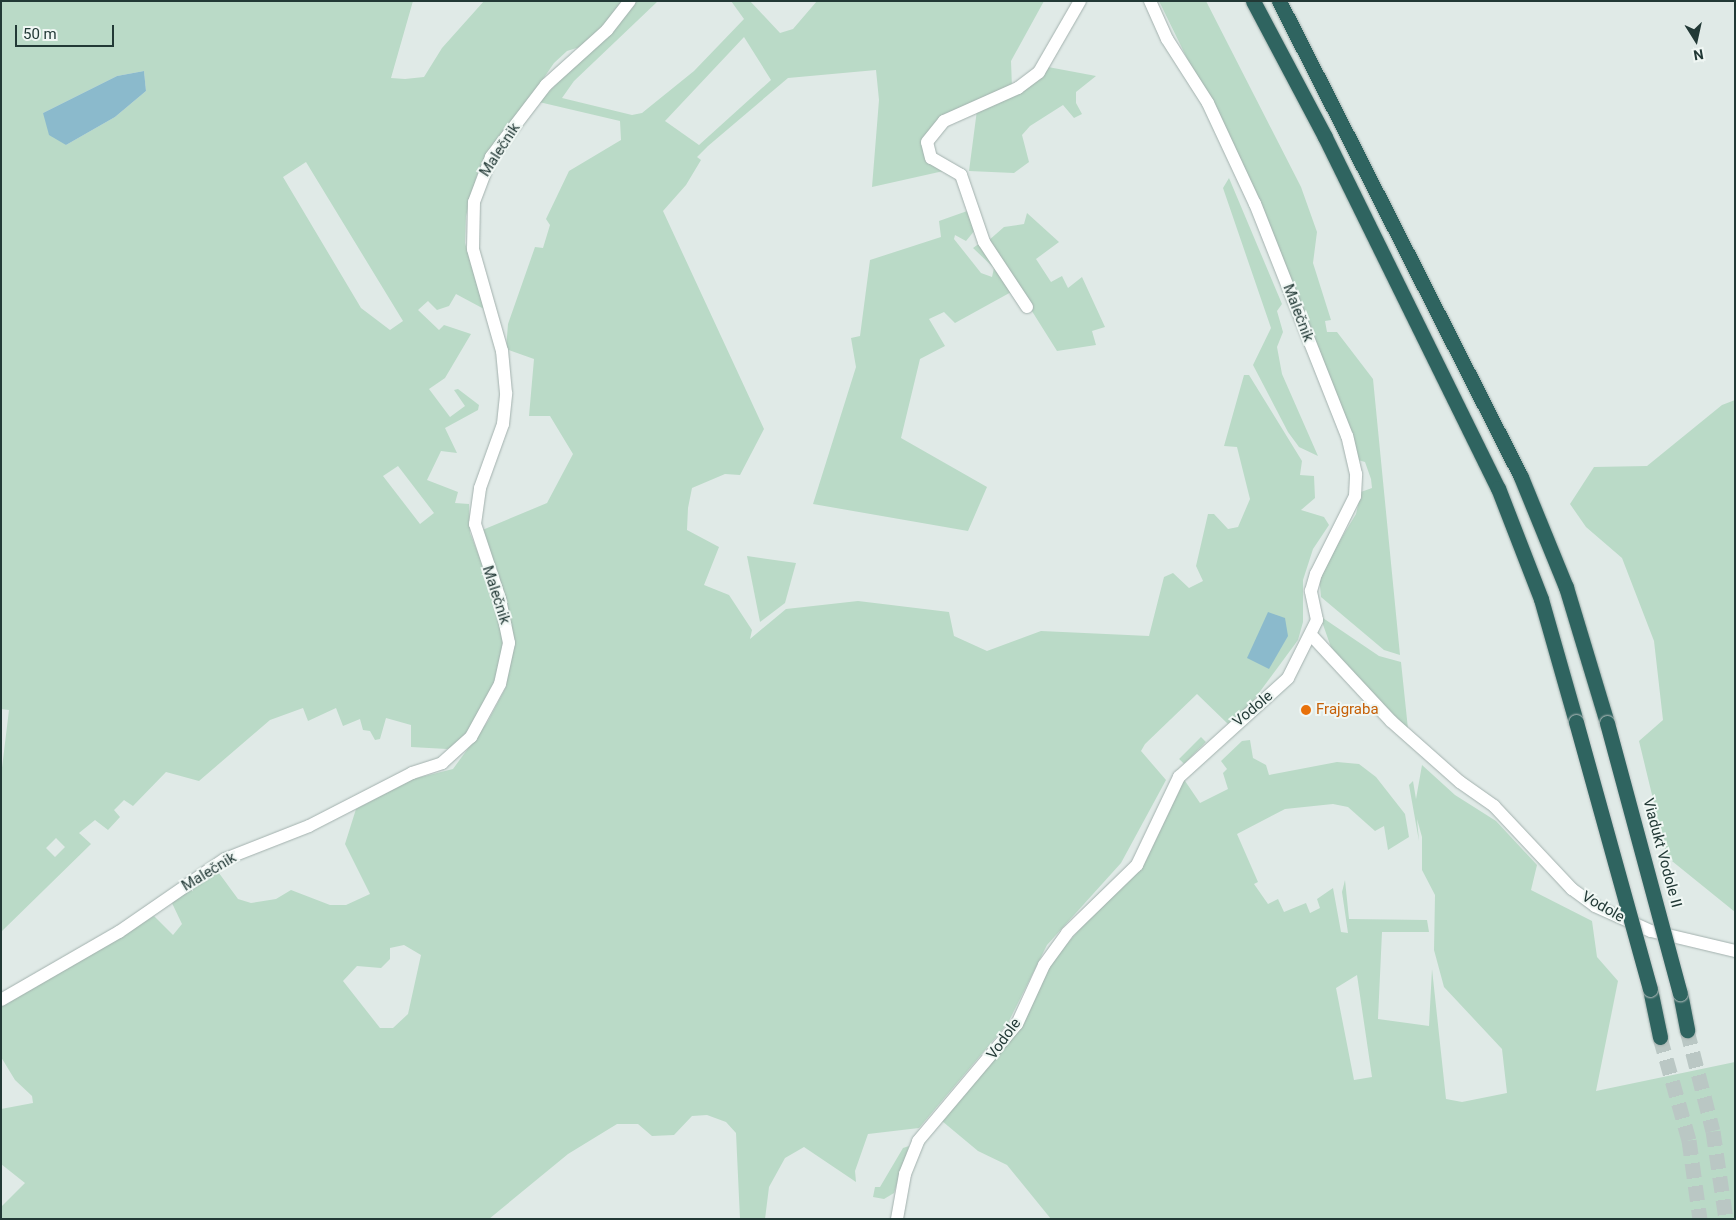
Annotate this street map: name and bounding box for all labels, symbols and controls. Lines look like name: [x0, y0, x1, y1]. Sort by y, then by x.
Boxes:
scale bar: [18, 15, 116, 47]
north arrow: [1671, 15, 1721, 65]
text: 50 m: [23, 25, 57, 43]
text: N: [1692, 46, 1705, 64]
street label: Malečnik: [476, 120, 524, 180]
street label: Malečnik: [1279, 282, 1317, 344]
street label: Malečnik: [478, 564, 514, 626]
street label: Vodole: [1229, 687, 1277, 731]
place label: Frajgraba: [1316, 701, 1379, 719]
marker: Frajgraba: [1300, 704, 1312, 716]
street label: Viadukt Vodole II: [1639, 796, 1685, 910]
street label: Malečnik: [179, 849, 239, 895]
street label: Vodole: [1578, 888, 1628, 926]
street label: Vodole: [983, 1015, 1025, 1063]

